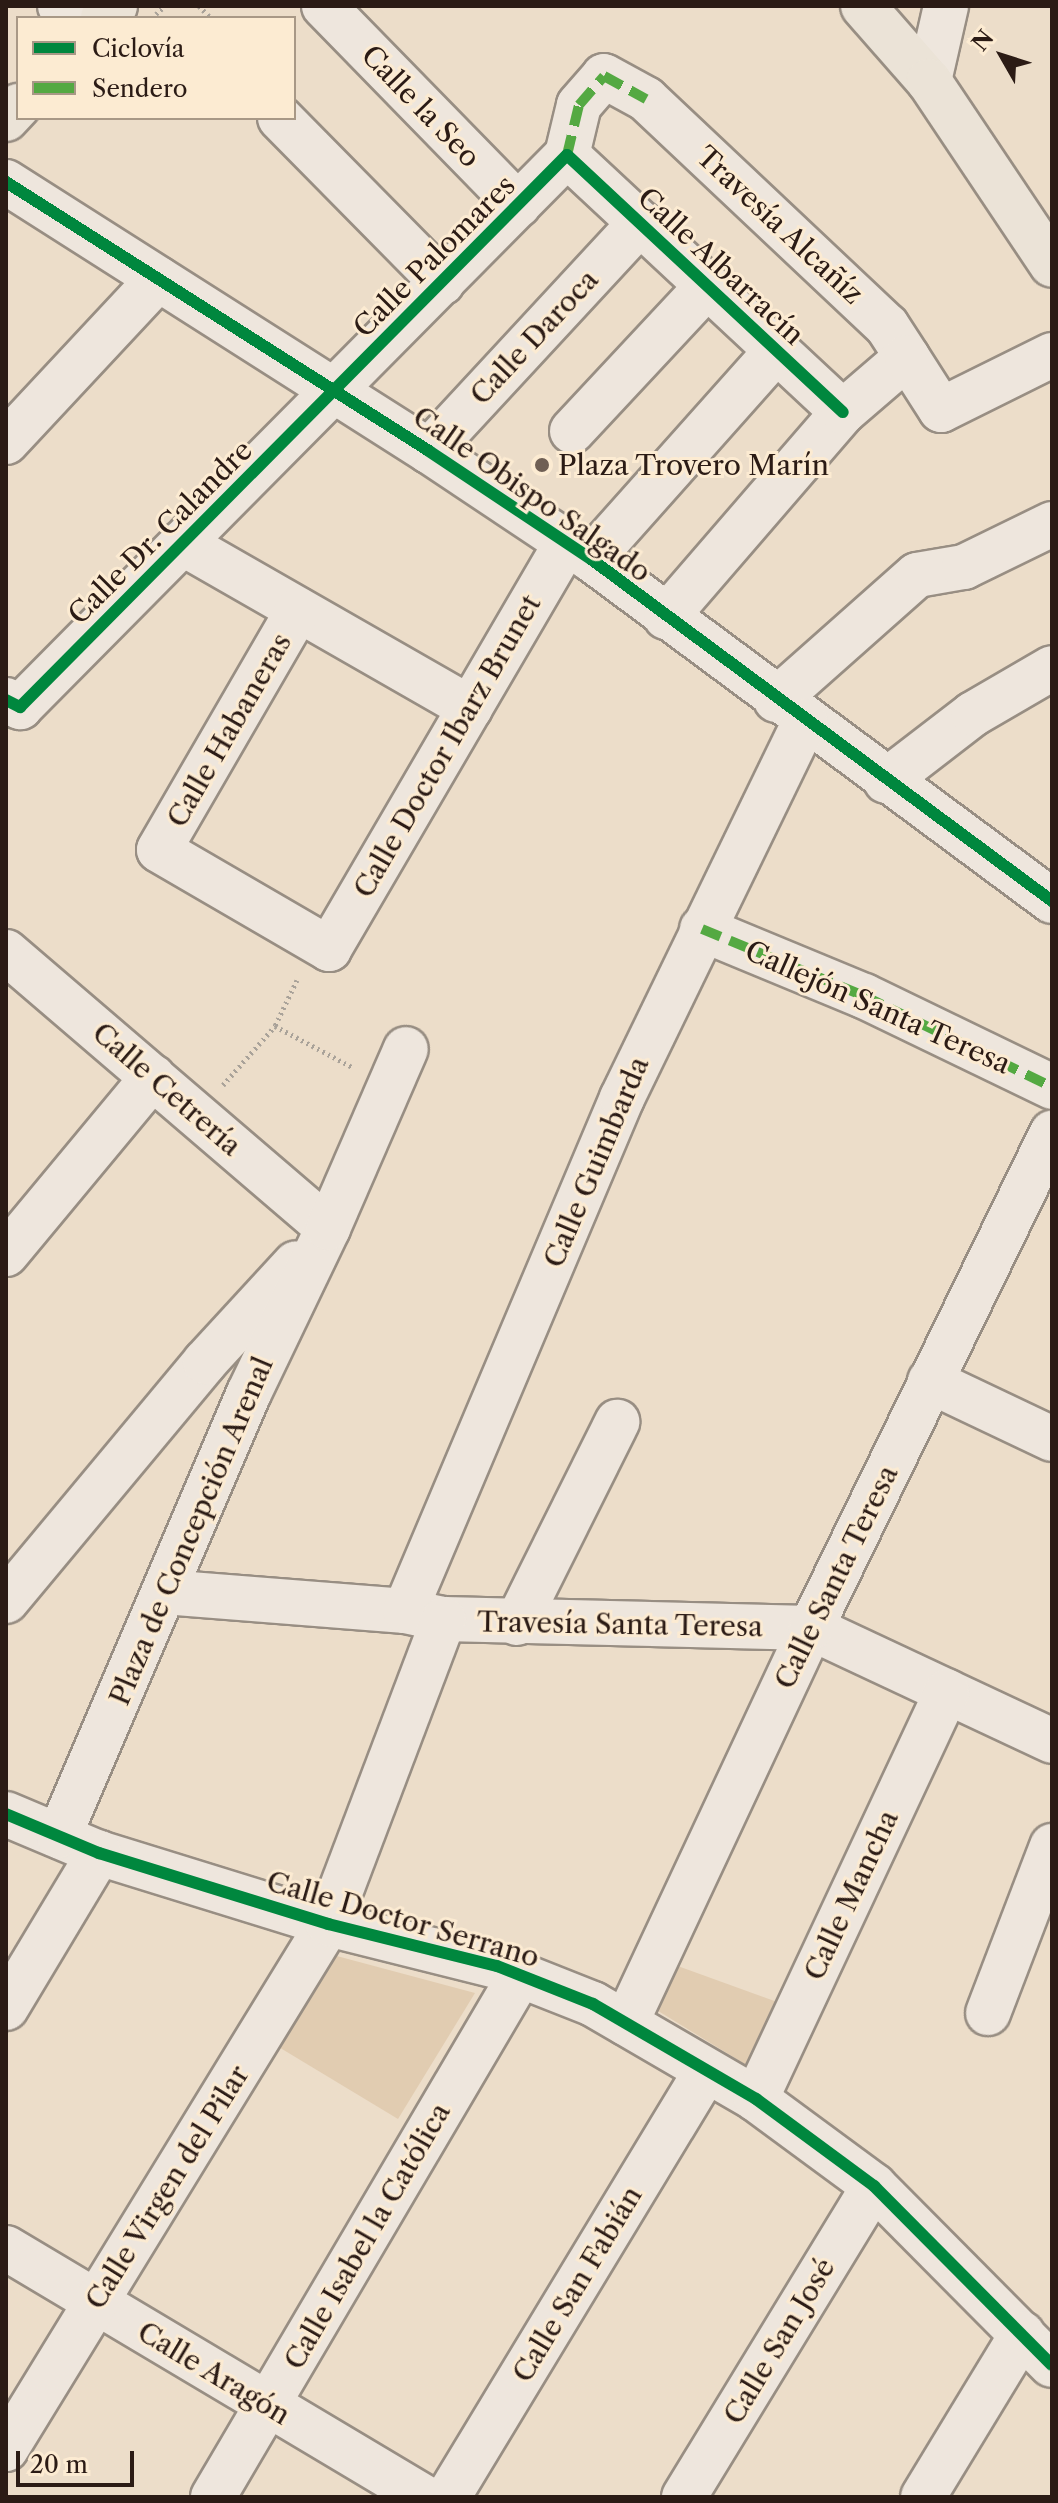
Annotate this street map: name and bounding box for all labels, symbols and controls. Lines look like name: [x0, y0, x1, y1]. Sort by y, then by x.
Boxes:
legend: [16, 16, 296, 120]
north arrow: [962, 16, 1042, 96]
text: N: [966, 25, 999, 57]
text: Ciclovía: [92, 34, 185, 63]
street label: Calle la Seo: [355, 38, 487, 174]
text: Sendero: [92, 74, 187, 103]
street label: Travesía Alcañíz: [689, 139, 871, 311]
street label: Calle Palomares: [346, 168, 522, 344]
street label: Calle Albarracín: [631, 180, 811, 352]
street label: Calle Daroca: [463, 263, 605, 411]
street label: Calle Obispo Salgado: [407, 399, 657, 589]
street label: Calle Dr. Calandre: [61, 433, 259, 631]
place label: Plaza Trovero Marín: [558, 448, 830, 482]
marker: Plaza Trovero Marín: [533, 456, 551, 474]
street label: Calle Doctor Ibarz Brunet: [346, 588, 548, 904]
street label: Calle Habaneras: [160, 627, 298, 833]
street label: Callejón Santa Teresa: [740, 933, 1016, 1081]
street label: Calle Cetrería: [86, 1015, 248, 1163]
street label: Calle Guimbarda: [536, 1052, 656, 1272]
street label: Plaza de Concepción Arenal: [102, 1351, 280, 1711]
street label: Calle Santa Teresa: [767, 1459, 905, 1695]
street label: Travesía Santa Teresa: [476, 1605, 764, 1643]
street label: Calle Mancha: [797, 1805, 905, 1985]
street label: Calle Doctor Serrano: [263, 1864, 543, 1974]
street label: Calle Virgen del Pilar: [78, 2058, 256, 2316]
street label: Calle Isabel la Católica: [277, 2097, 457, 2375]
street label: Calle San Fabián: [505, 2180, 649, 2388]
street label: Calle San José: [716, 2252, 842, 2430]
street label: Calle Aragón: [131, 2314, 297, 2432]
scale bar: [20, 2435, 138, 2485]
text: 20 m: [30, 2450, 88, 2479]

